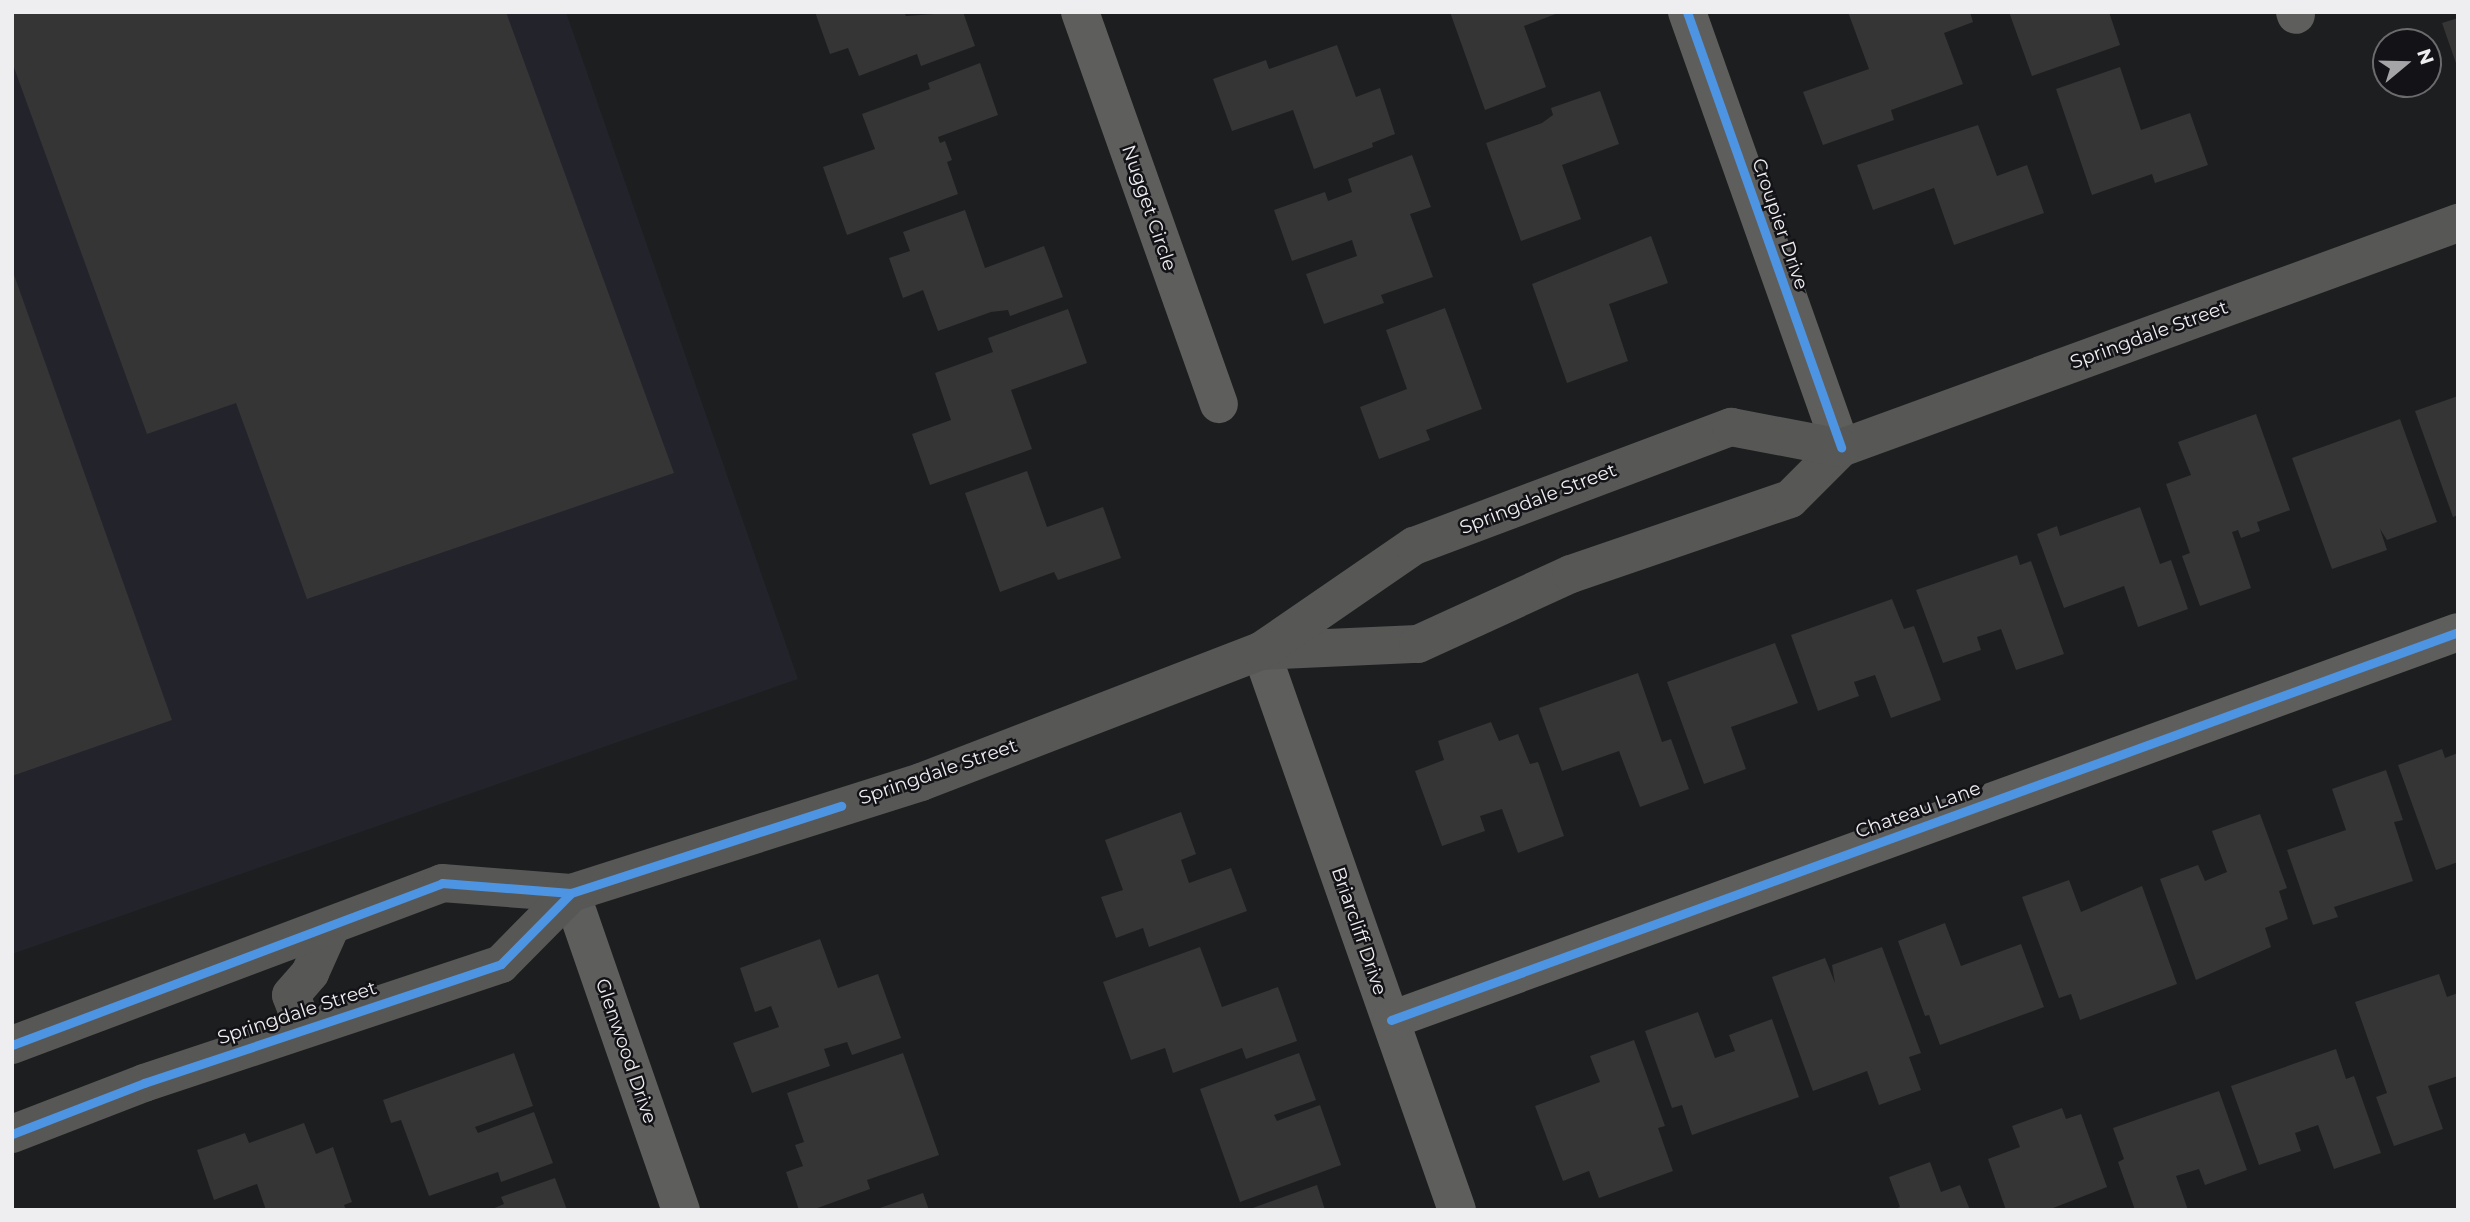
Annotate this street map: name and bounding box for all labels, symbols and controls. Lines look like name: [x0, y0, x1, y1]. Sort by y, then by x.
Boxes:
north arrow: [2372, 28, 2442, 98]
text: N: [2412, 46, 2439, 68]
street label: Nugget Circle: [1117, 142, 1181, 274]
street label: Croupier Drive: [1747, 155, 1813, 293]
street label: Springdale Street: [2067, 296, 2231, 374]
street label: Springdale Street: [1456, 459, 1620, 539]
street label: Springdale Street: [856, 734, 1020, 810]
street label: Chateau Lane: [1852, 777, 1984, 843]
street label: Briarcliff Drive: [1326, 864, 1392, 998]
street label: Springdale Street: [214, 976, 380, 1050]
street label: Glenwood Drive: [591, 976, 661, 1126]

